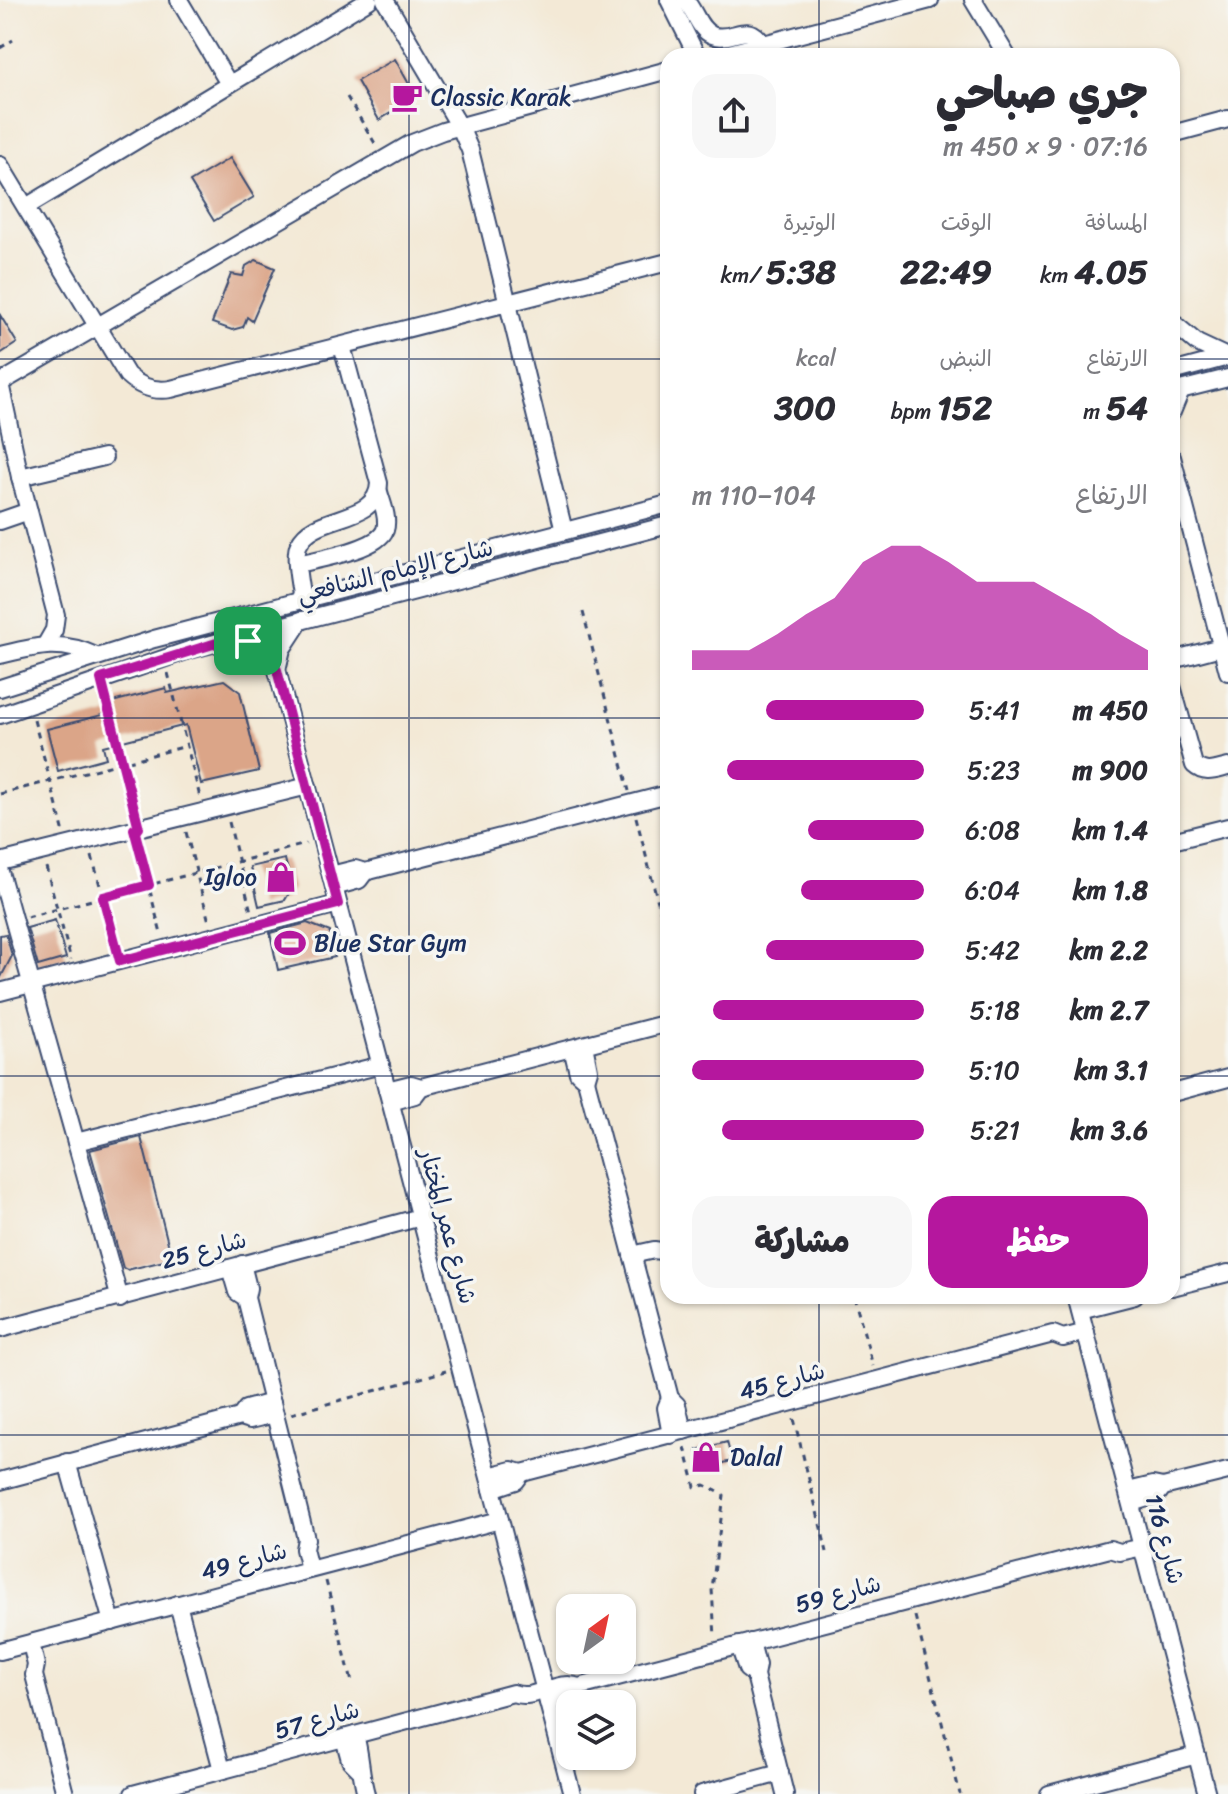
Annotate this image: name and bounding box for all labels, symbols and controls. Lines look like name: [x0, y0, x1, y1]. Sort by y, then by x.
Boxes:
text: جري صباحي: [936, 54, 1148, 132]
button: share: [692, 74, 776, 158]
place label: Classic Karak: [431, 76, 572, 118]
cafe icon: Classic Karak: [390, 80, 424, 114]
text: 07:16 · 9 × 450 m: [943, 123, 1148, 169]
text: الوتيرة: [783, 203, 836, 242]
text: الوقت: [941, 203, 992, 242]
text: المسافة: [1085, 203, 1148, 242]
text: 5:38: [766, 242, 836, 302]
text: 22:49: [900, 242, 992, 302]
text: 4.05: [1074, 242, 1148, 302]
text: /km: [721, 256, 766, 295]
text: km: [1040, 256, 1074, 295]
text: kcal: [796, 339, 836, 378]
text: النبض: [939, 339, 992, 378]
text: الارتفاع: [1086, 339, 1148, 378]
text: 300: [774, 378, 836, 438]
text: 152: [937, 378, 992, 438]
text: 54: [1106, 378, 1148, 438]
text: bpm: [891, 392, 937, 431]
text: m: [1083, 392, 1106, 431]
text: 104–110 m: [692, 472, 816, 518]
text: الارتفاع: [1075, 472, 1148, 518]
street label: شارع الإمام الشافعي: [292, 526, 498, 616]
pin: [214, 607, 282, 675]
icon: arrive: [226, 619, 270, 663]
text: 5:41: [969, 687, 1020, 733]
text: 450 m: [1073, 687, 1148, 733]
text: 5:23: [967, 747, 1020, 793]
text: 900 m: [1072, 747, 1148, 793]
text: 6:08: [965, 807, 1020, 853]
text: 1.4 km: [1072, 807, 1148, 853]
place label: Igloo: [203, 856, 257, 898]
shop icon: Igloo: [264, 860, 298, 894]
text: 6:04: [965, 867, 1020, 913]
text: 1.8 km: [1073, 867, 1148, 913]
place label: Blue Star Gym: [314, 922, 467, 964]
sports icon: Blue Star Gym: [273, 926, 307, 960]
text: 5:42: [965, 927, 1020, 973]
text: 2.2 km: [1070, 927, 1148, 973]
text: 5:18: [969, 987, 1020, 1033]
text: 2.7 km: [1070, 987, 1148, 1033]
text: 5:10: [969, 1047, 1020, 1093]
text: 3.1 km: [1074, 1047, 1148, 1093]
text: 5:21: [970, 1107, 1020, 1153]
text: 3.6 km: [1071, 1107, 1148, 1153]
street label: شارع عمر المختار: [406, 1141, 489, 1309]
button: مشاركة: [692, 1196, 912, 1288]
button: حفظ: [928, 1196, 1148, 1288]
street label: شارع 25: [157, 1218, 251, 1282]
street label: شارع 45: [734, 1349, 830, 1413]
place label: Dalal: [730, 1436, 783, 1478]
shop icon: Dalal: [689, 1440, 723, 1474]
street label: شارع 116: [1133, 1489, 1197, 1589]
street label: شارع 49: [196, 1529, 292, 1593]
street label: شارع 59: [790, 1562, 886, 1626]
north arrow: [556, 1594, 636, 1674]
map controls: [556, 1594, 636, 1770]
street label: شارع 57: [270, 1689, 364, 1751]
button: layers: [556, 1690, 636, 1770]

